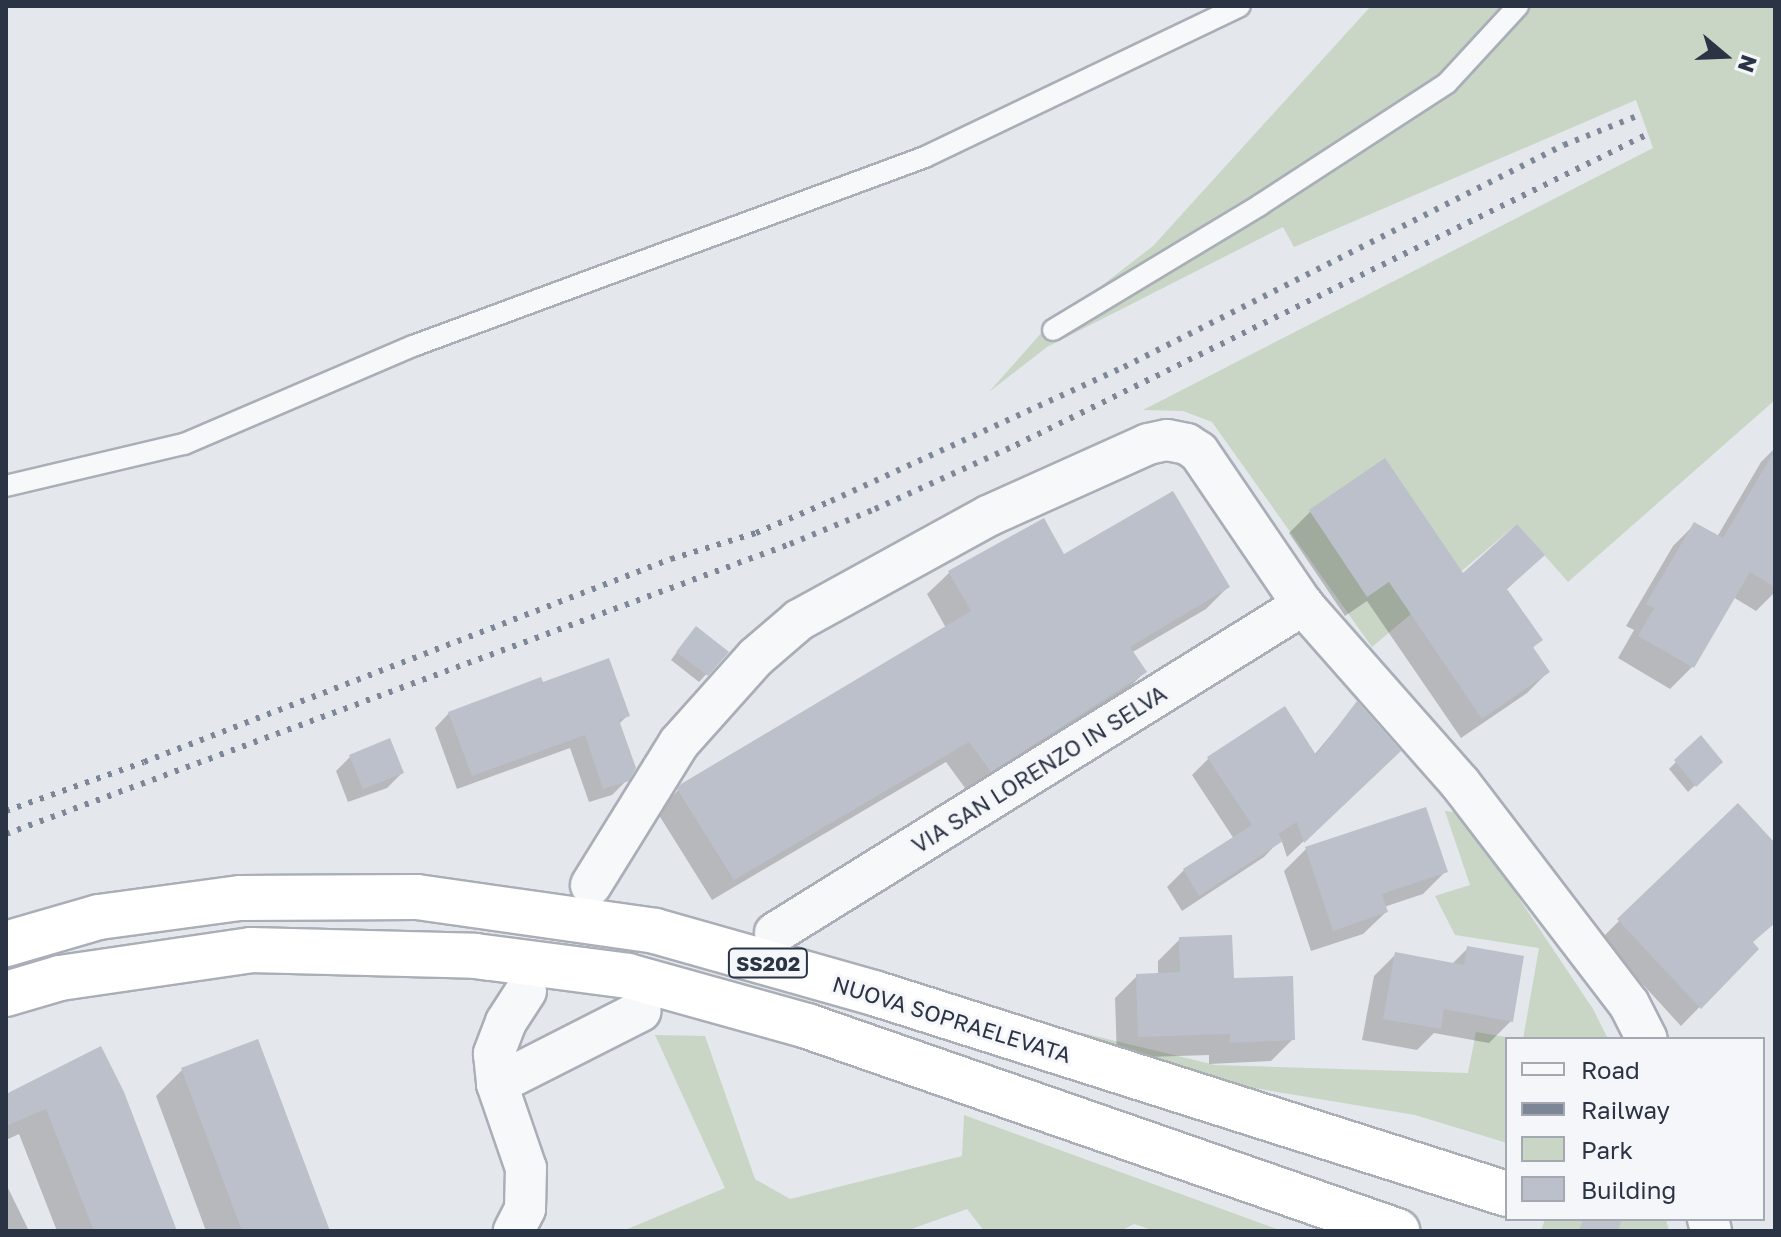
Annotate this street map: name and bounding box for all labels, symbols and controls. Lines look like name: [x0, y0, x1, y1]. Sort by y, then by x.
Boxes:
north arrow: [1685, 16, 1765, 96]
text: N: [1733, 52, 1764, 76]
street label: VIA SAN LORENZO IN SELVA: [907, 680, 1171, 858]
road number: SS202: [726, 947, 810, 979]
street label: NUOVA SOPRAELEVATA: [830, 970, 1074, 1068]
legend: [1505, 1037, 1765, 1221]
text: Road: [1581, 1055, 1640, 1084]
text: Railway: [1581, 1095, 1670, 1124]
text: Park: [1581, 1135, 1633, 1164]
text: Building: [1581, 1175, 1676, 1204]

